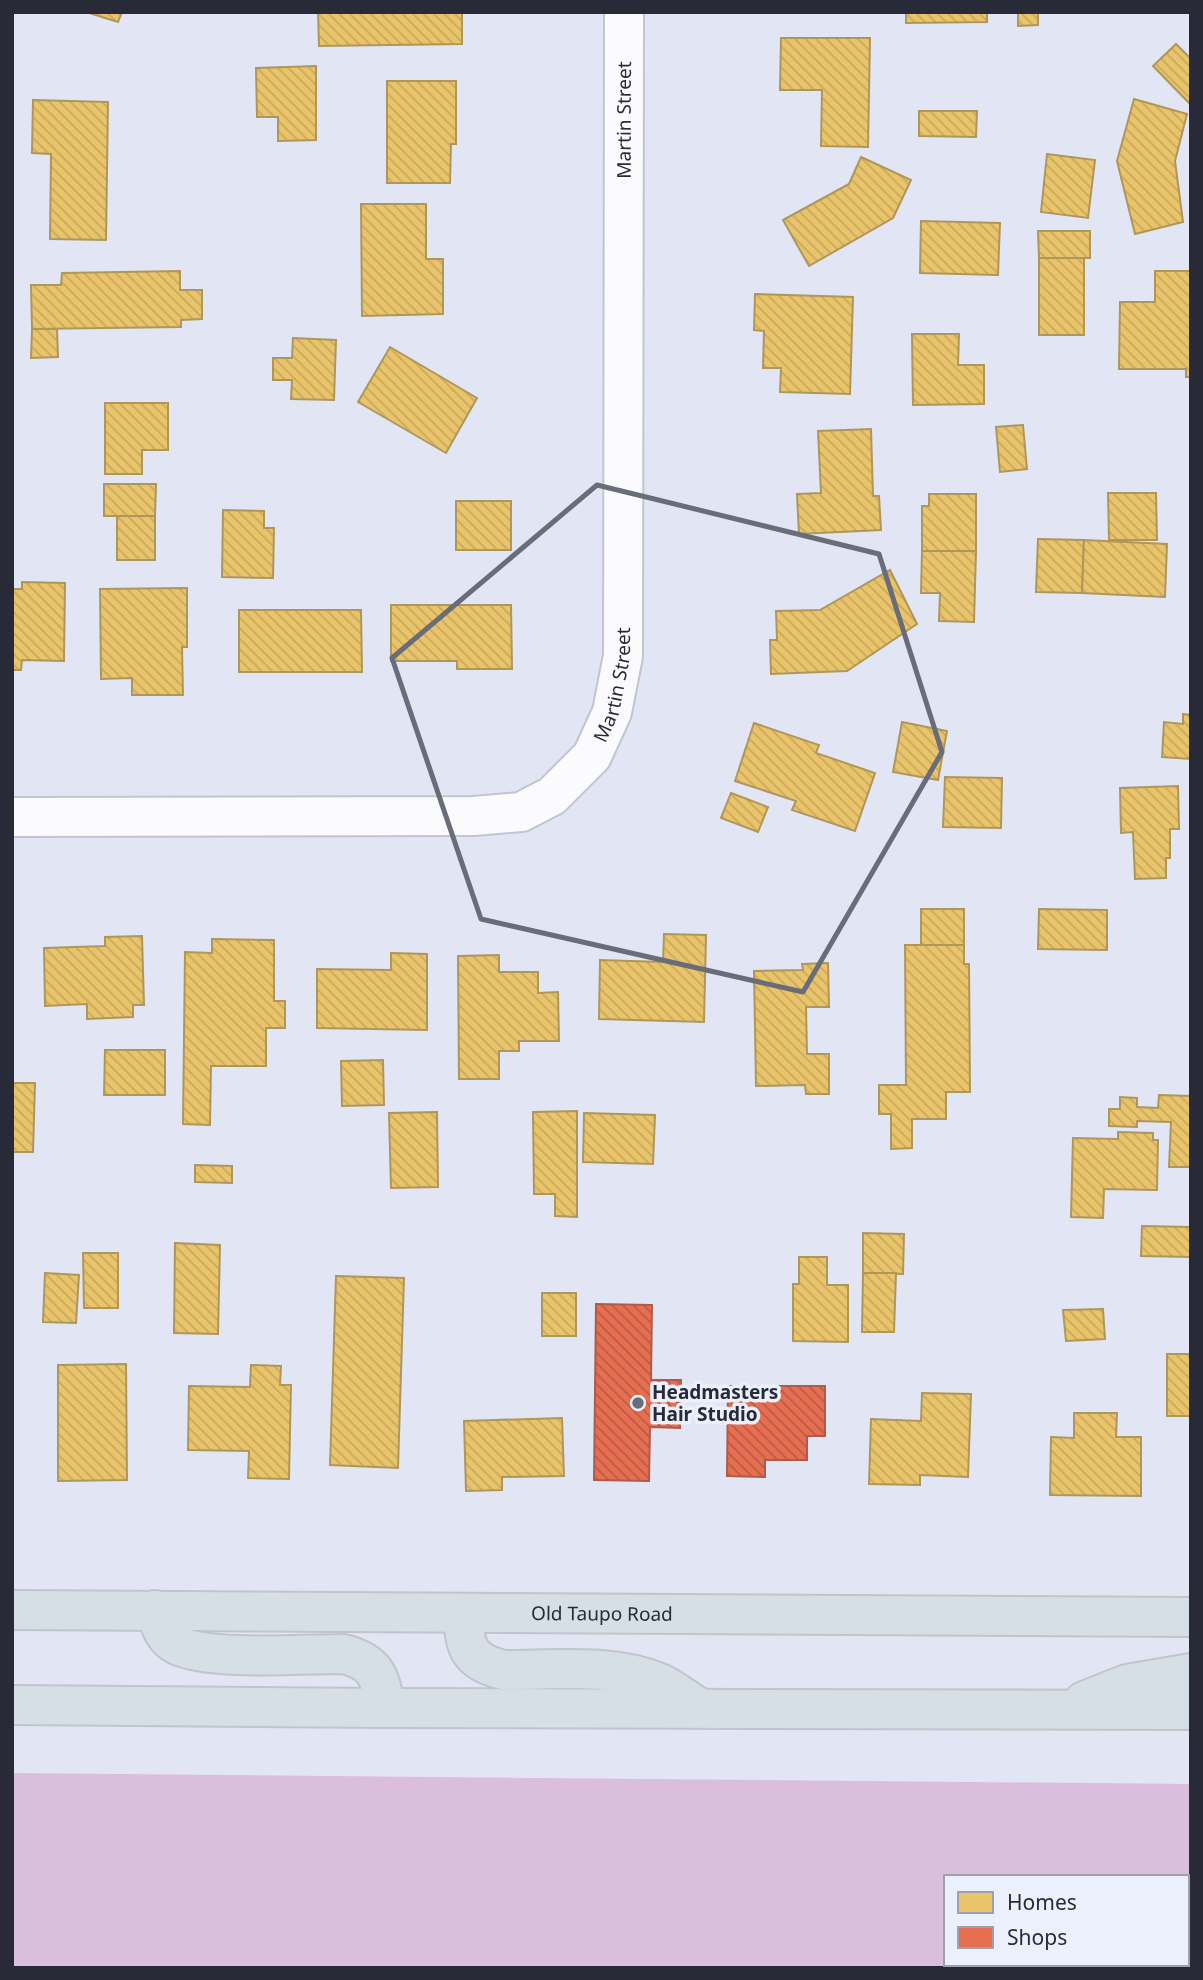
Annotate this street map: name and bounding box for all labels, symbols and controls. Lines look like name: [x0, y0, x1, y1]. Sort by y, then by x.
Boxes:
street label: Martin Street: [611, 61, 637, 179]
street label: Martin Street: [587, 627, 636, 746]
place label: Headmasters Hair Studio: [652, 1379, 778, 1427]
marker: Headmasters Hair Studio: [630, 1395, 646, 1411]
street label: Old Taupo Road: [531, 1600, 673, 1627]
legend: [944, 1875, 1189, 1966]
text: Homes: [1007, 1888, 1077, 1916]
text: Shops: [1007, 1923, 1067, 1951]

